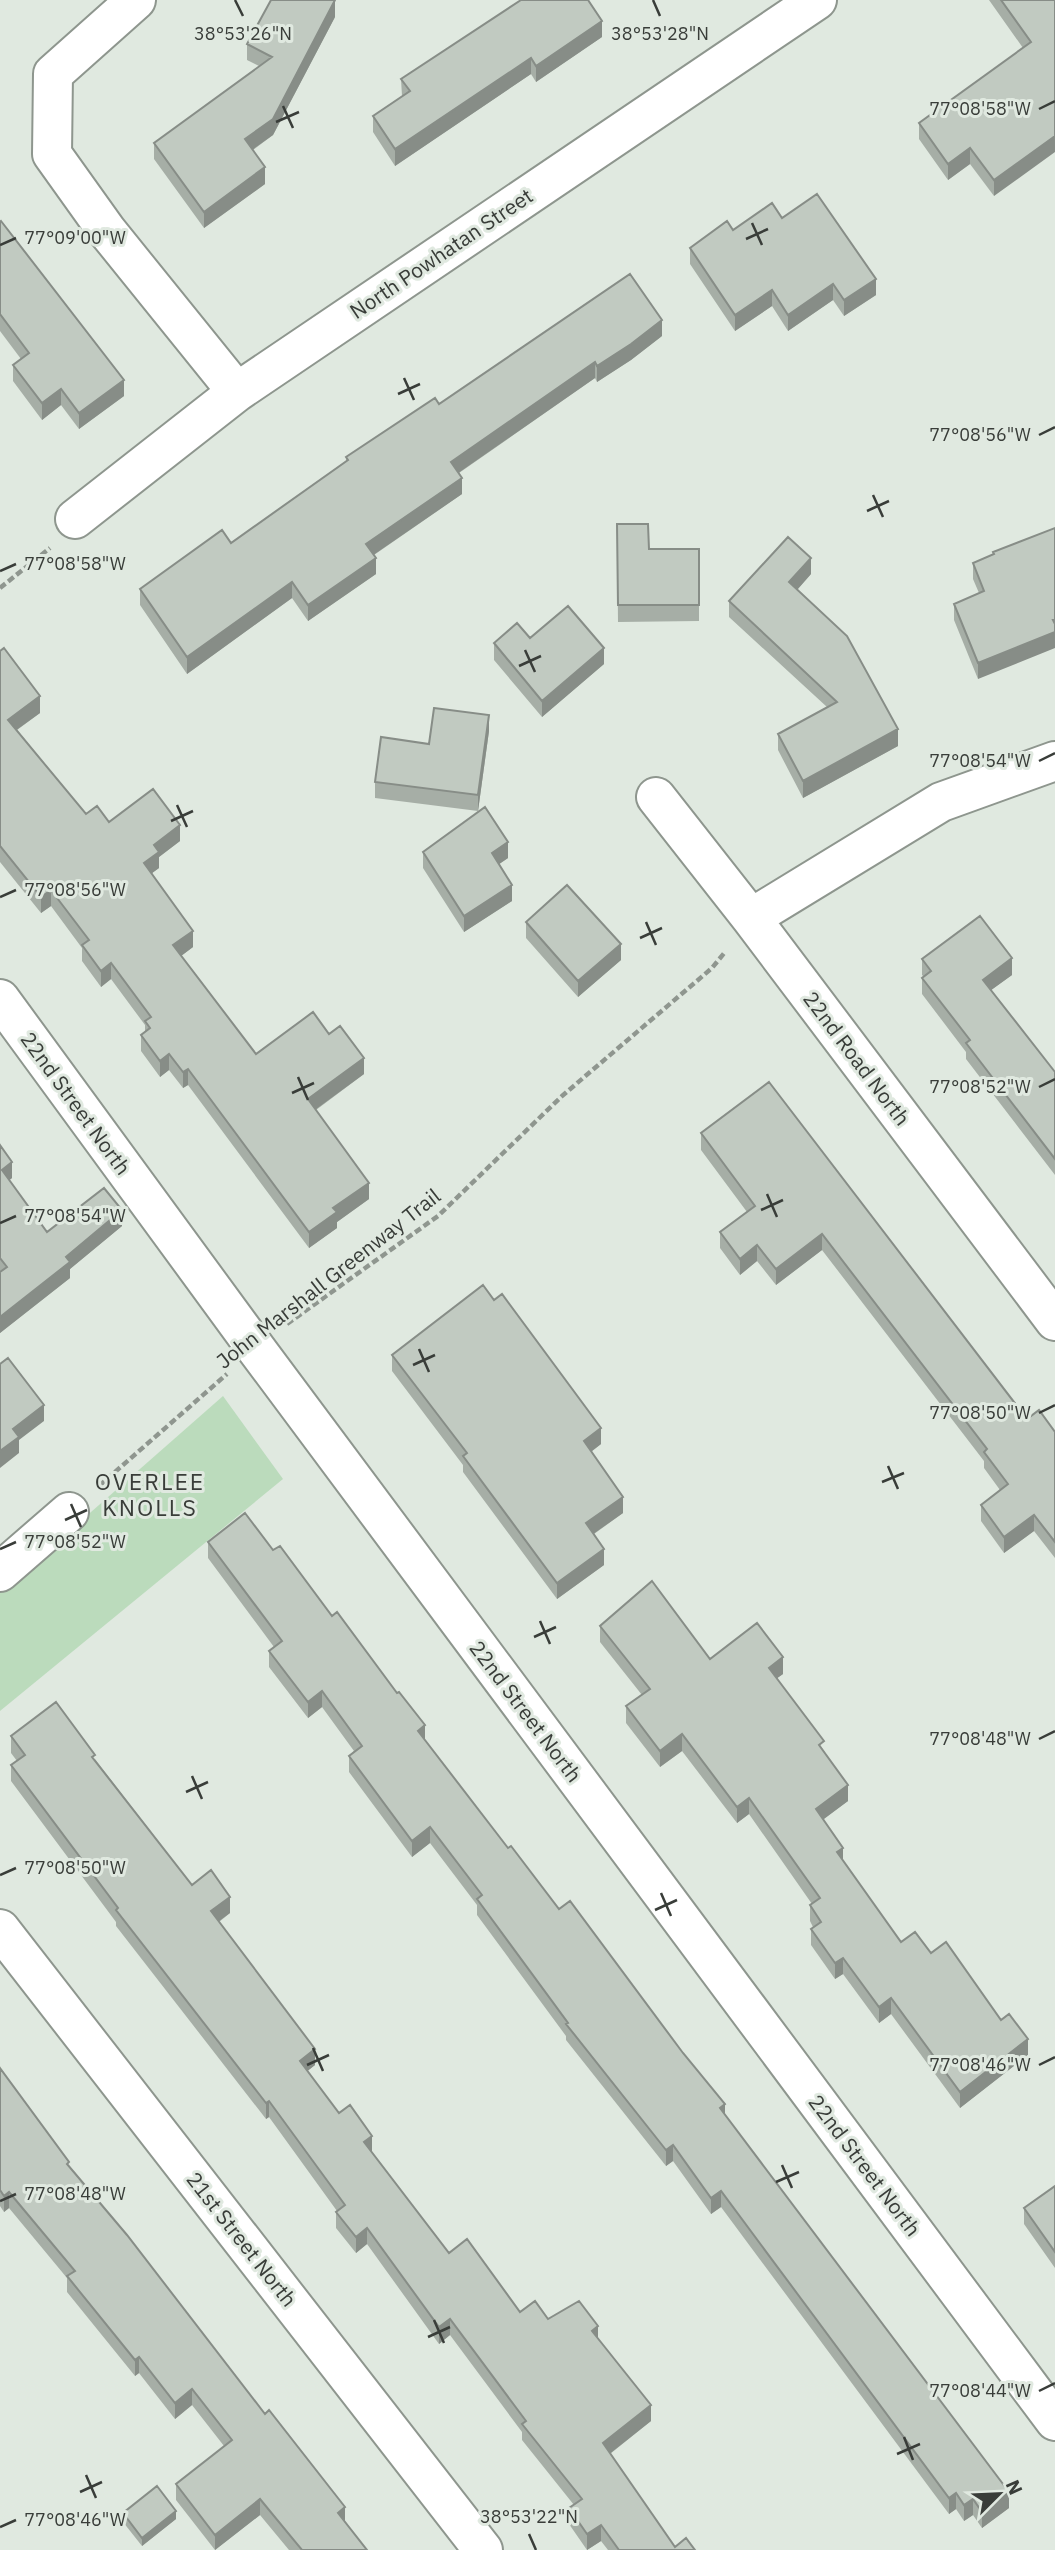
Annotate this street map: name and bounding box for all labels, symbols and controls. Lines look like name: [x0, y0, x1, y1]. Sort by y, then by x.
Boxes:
text: 38°53'26"N: [194, 22, 292, 45]
text: 38°53'28"N: [611, 22, 709, 45]
text: 77°08'58"W: [929, 97, 1031, 120]
street label: North Powhatan Street: [344, 181, 538, 325]
text: 77°09'00"W: [24, 226, 126, 249]
text: 77°08'56"W: [929, 423, 1031, 446]
text: 77°08'58"W: [24, 552, 126, 575]
text: 77°08'54"W: [929, 749, 1031, 772]
text: 77°08'56"W: [24, 878, 126, 901]
street label: 22nd Road North: [797, 985, 917, 1131]
street label: 22nd Street North: [15, 1026, 137, 1180]
text: 77°08'52"W: [929, 1075, 1031, 1098]
street label: John Marshall Greenway Trail: [210, 1181, 446, 1374]
text: 77°08'54"W: [24, 1204, 126, 1227]
text: 77°08'50"W: [929, 1401, 1031, 1424]
district label: OVERLEE KNOLLS: [95, 1466, 205, 1522]
text: 77°08'52"W: [24, 1530, 126, 1553]
street label: 22nd Street North: [464, 1634, 588, 1788]
text: 77°08'48"W: [929, 1727, 1031, 1750]
text: 77°08'50"W: [24, 1856, 126, 1879]
text: 77°08'46"W: [929, 2053, 1031, 2076]
street label: 22nd Street North: [803, 2088, 927, 2242]
street label: 21st Street North: [181, 2166, 303, 2312]
text: 77°08'48"W: [24, 2182, 126, 2205]
text: 77°08'44"W: [929, 2379, 1031, 2402]
north arrow: [964, 2459, 1034, 2529]
text: N: [1001, 2476, 1028, 2498]
text: 38°53'22"N: [480, 2505, 578, 2528]
text: 77°08'46"W: [24, 2508, 126, 2531]

